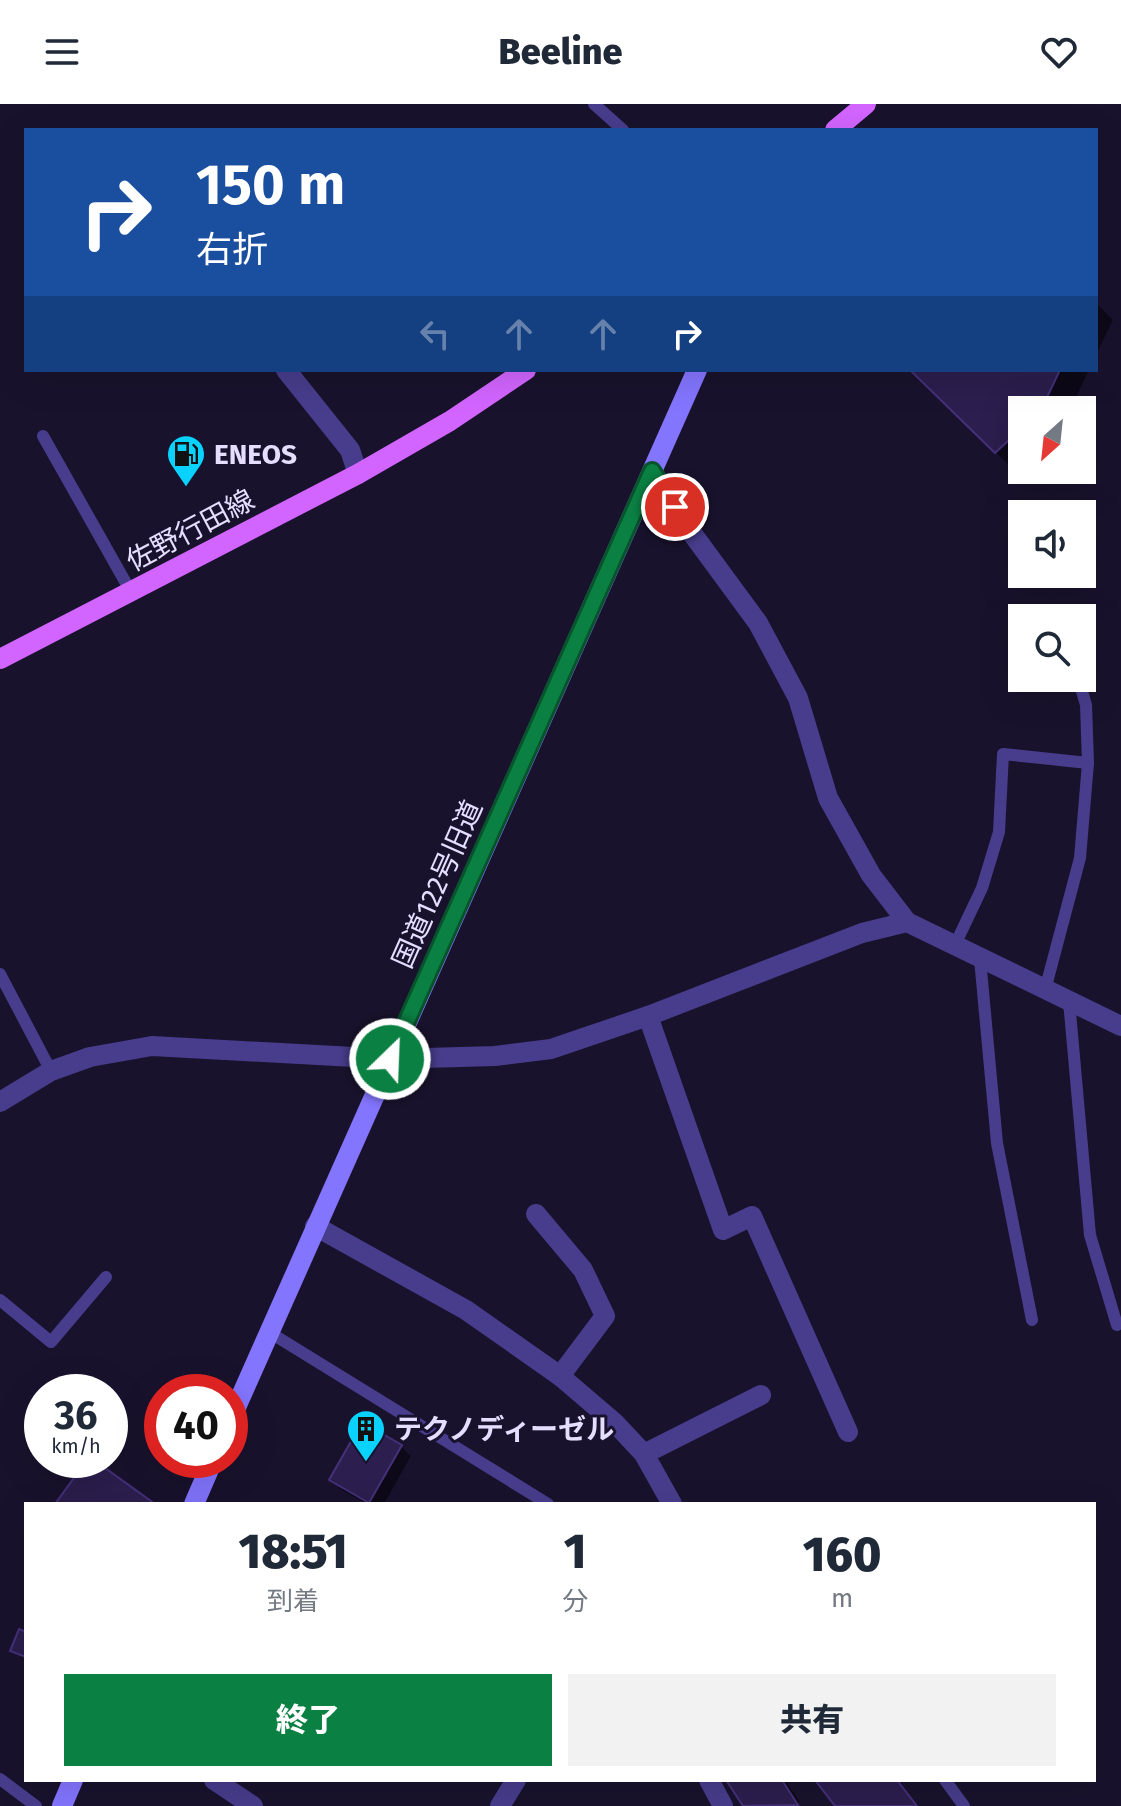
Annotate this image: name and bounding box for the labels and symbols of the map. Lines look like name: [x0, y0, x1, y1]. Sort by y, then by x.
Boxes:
north arrow: [1008, 396, 1096, 484]
fuel station icon: ENEOS: [165, 433, 207, 488]
place label: ENEOS: [214, 438, 297, 471]
pin: [641, 473, 709, 541]
street label: 佐野行田線: [121, 483, 260, 578]
street label: 国道122号旧道: [386, 795, 489, 973]
position arrow: [348, 1017, 432, 1101]
speed limit sign: 40: [144, 1374, 248, 1478]
building icon: テクノディーゼル: [345, 1408, 387, 1463]
place label: テクノディーゼル: [394, 1413, 614, 1446]

